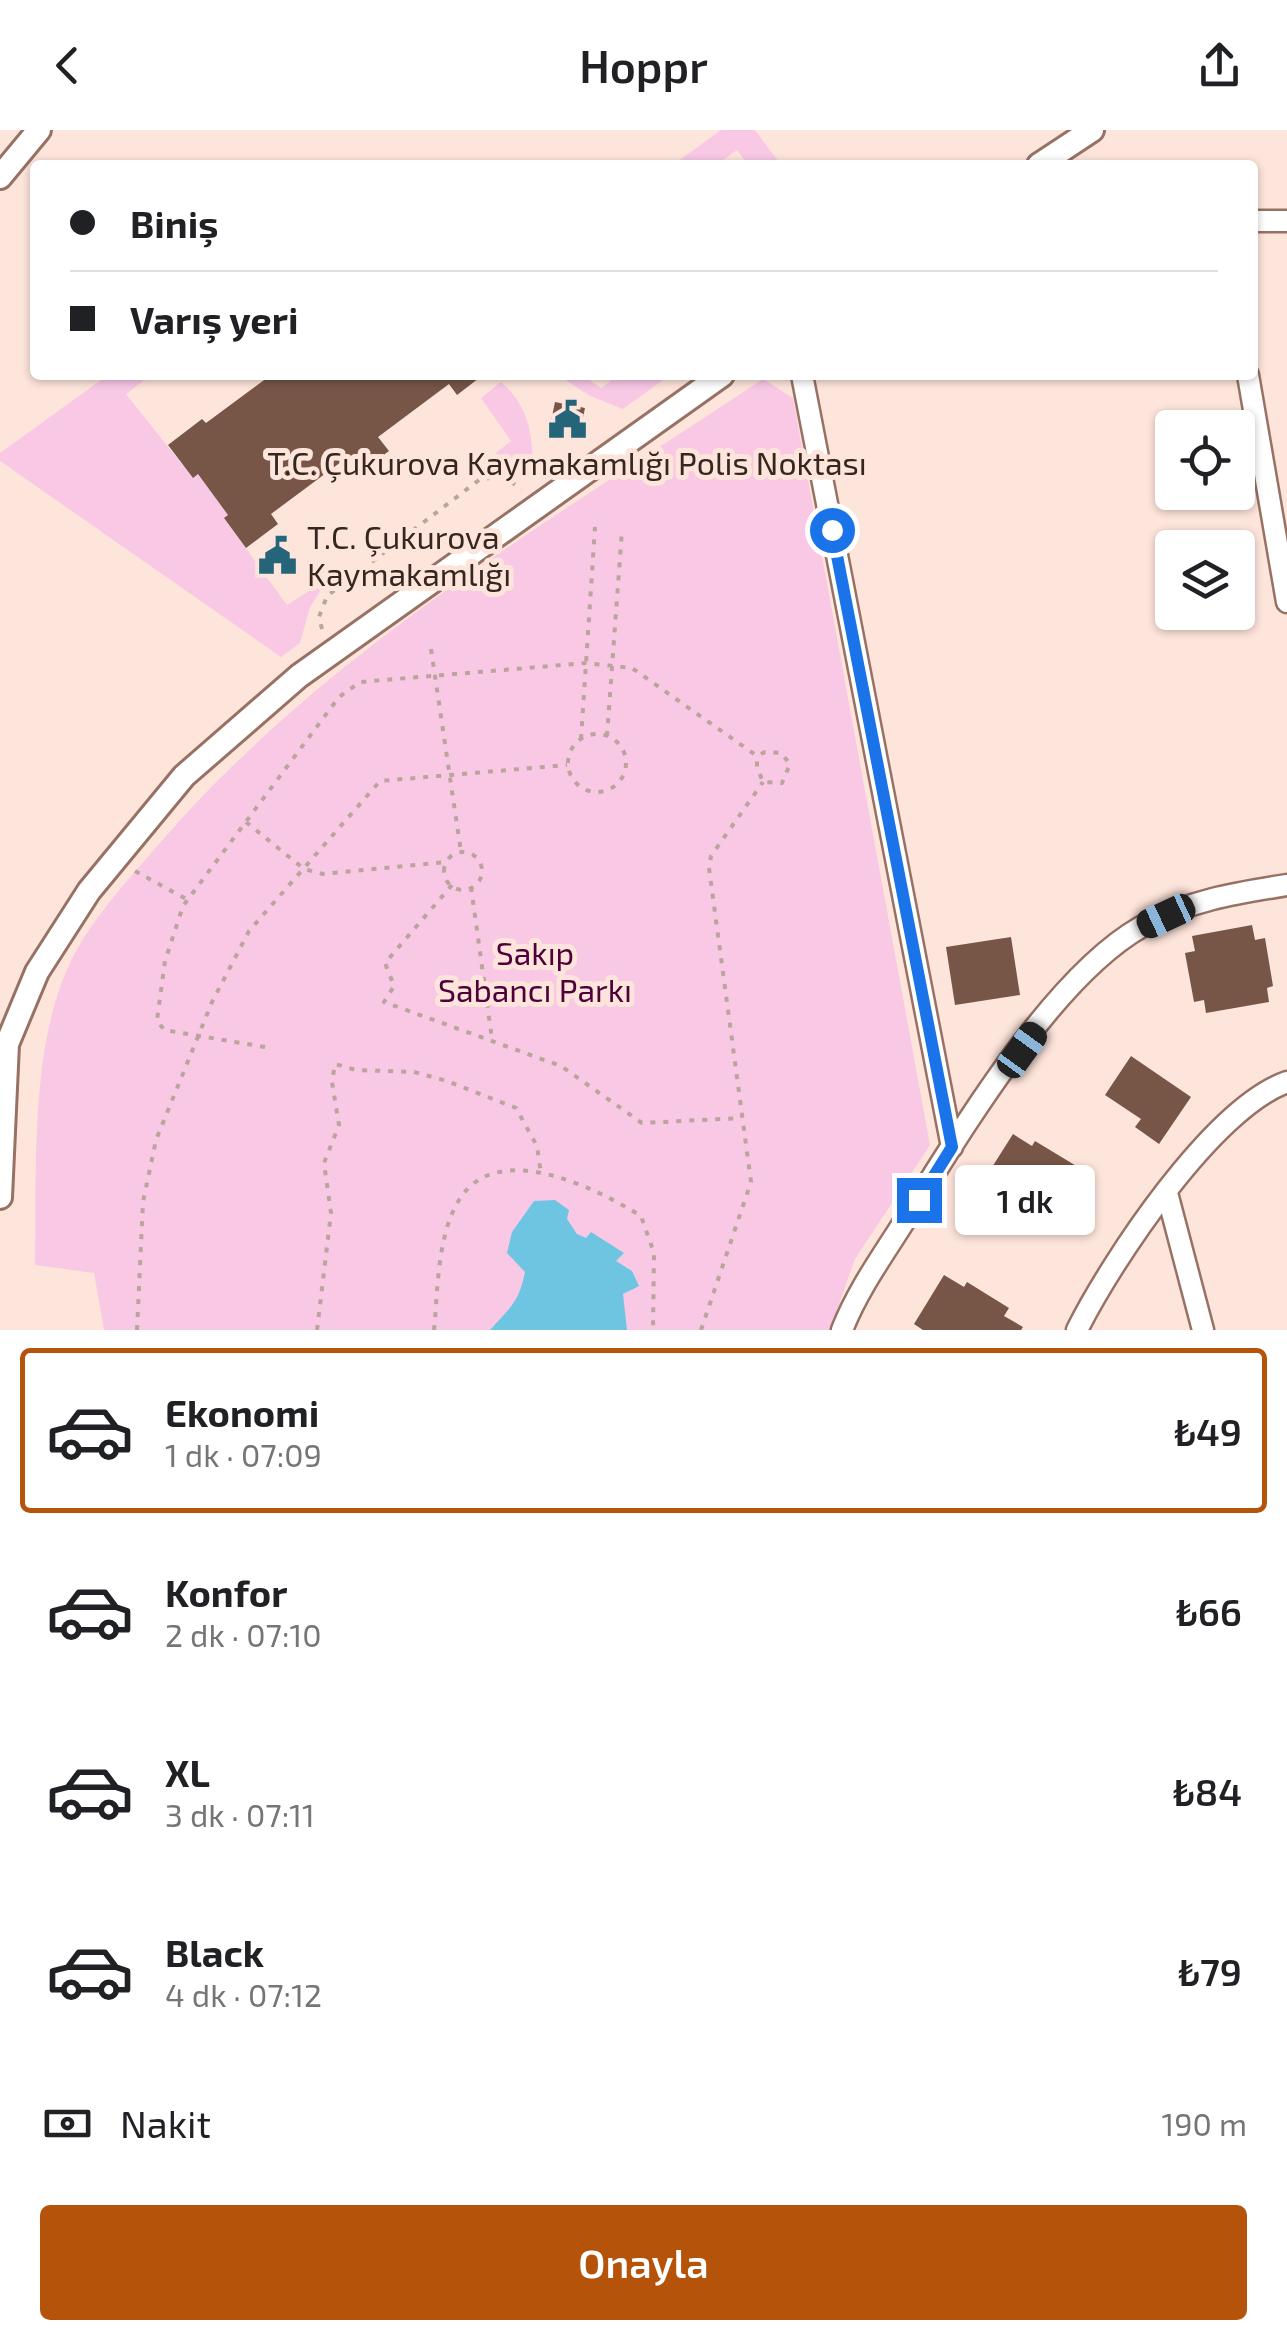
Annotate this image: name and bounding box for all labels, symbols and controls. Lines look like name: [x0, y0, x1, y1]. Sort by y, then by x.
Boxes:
icon: back: [40, 38, 95, 93]
text: Hoppr: [579, 38, 708, 92]
icon: share: [1192, 38, 1247, 93]
text: Biniş: [130, 200, 218, 246]
text: Varış yeri: [130, 296, 299, 342]
public building icon: T.C. Çukurova Kaymakamlığı Polis Noktası: [546, 398, 588, 440]
map controls: [1155, 410, 1255, 630]
button: locate: [1155, 410, 1255, 510]
place label: T.C. Çukurova Kaymakamlığı Polis Noktası: [267, 443, 867, 483]
route start: [810, 508, 855, 553]
place label: T.C. Çukurova Kaymakamlığı: [307, 517, 511, 592]
button: layers: [1155, 530, 1255, 630]
public building icon: T.C. Çukurova Kaymakamlığı: [256, 535, 298, 577]
car: [1132, 890, 1200, 942]
park label: Sakıp Sabancı Parkı: [438, 933, 632, 1008]
car: [992, 1017, 1052, 1083]
callout: 1 dk: [954, 1165, 1094, 1235]
route end: [897, 1178, 942, 1223]
text: 1 dk: [997, 1181, 1053, 1219]
icon: car: [45, 1386, 135, 1476]
text: Ekonomi: [165, 1389, 319, 1435]
text: ₺49: [1174, 1408, 1242, 1454]
text: 1 dk · 07:09: [165, 1435, 322, 1473]
icon: car: [45, 1566, 135, 1656]
text: Konfor: [165, 1569, 287, 1615]
text: ₺66: [1176, 1588, 1242, 1634]
text: 2 dk · 07:10: [165, 1615, 322, 1653]
icon: car: [45, 1746, 135, 1836]
text: XL: [165, 1749, 210, 1795]
text: ₺84: [1173, 1768, 1242, 1814]
text: 3 dk · 07:11: [165, 1795, 315, 1833]
icon: car: [45, 1926, 135, 2016]
text: Black: [165, 1929, 264, 1975]
text: ₺79: [1178, 1948, 1242, 1994]
text: 4 dk · 07:12: [165, 1975, 322, 2013]
icon: cash: [40, 2096, 95, 2151]
text: Nakit: [120, 2100, 211, 2146]
text: 190 m: [1161, 2104, 1247, 2142]
button: Onayla: [40, 2205, 1247, 2320]

